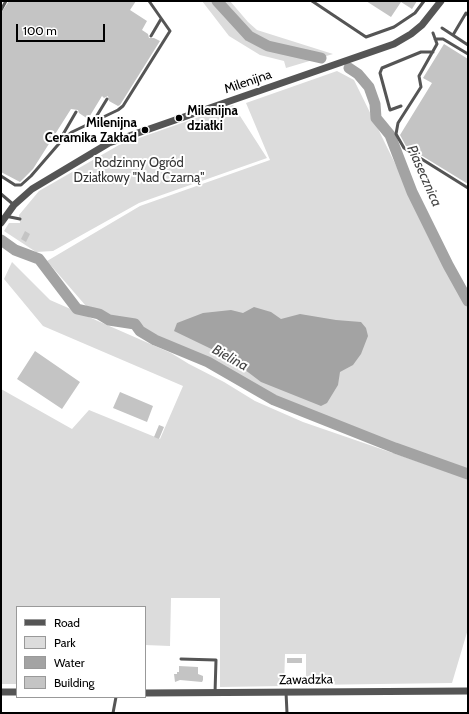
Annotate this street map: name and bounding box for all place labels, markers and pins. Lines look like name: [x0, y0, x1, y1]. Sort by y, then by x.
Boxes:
place label: Milenijna działki: [187, 103, 238, 134]
marker: Milenijna działki: [174, 113, 184, 123]
place label: Milenijna Ceramika Zakład: [45, 115, 137, 146]
marker: Milenijna Ceramika Zakład: [140, 125, 150, 135]

